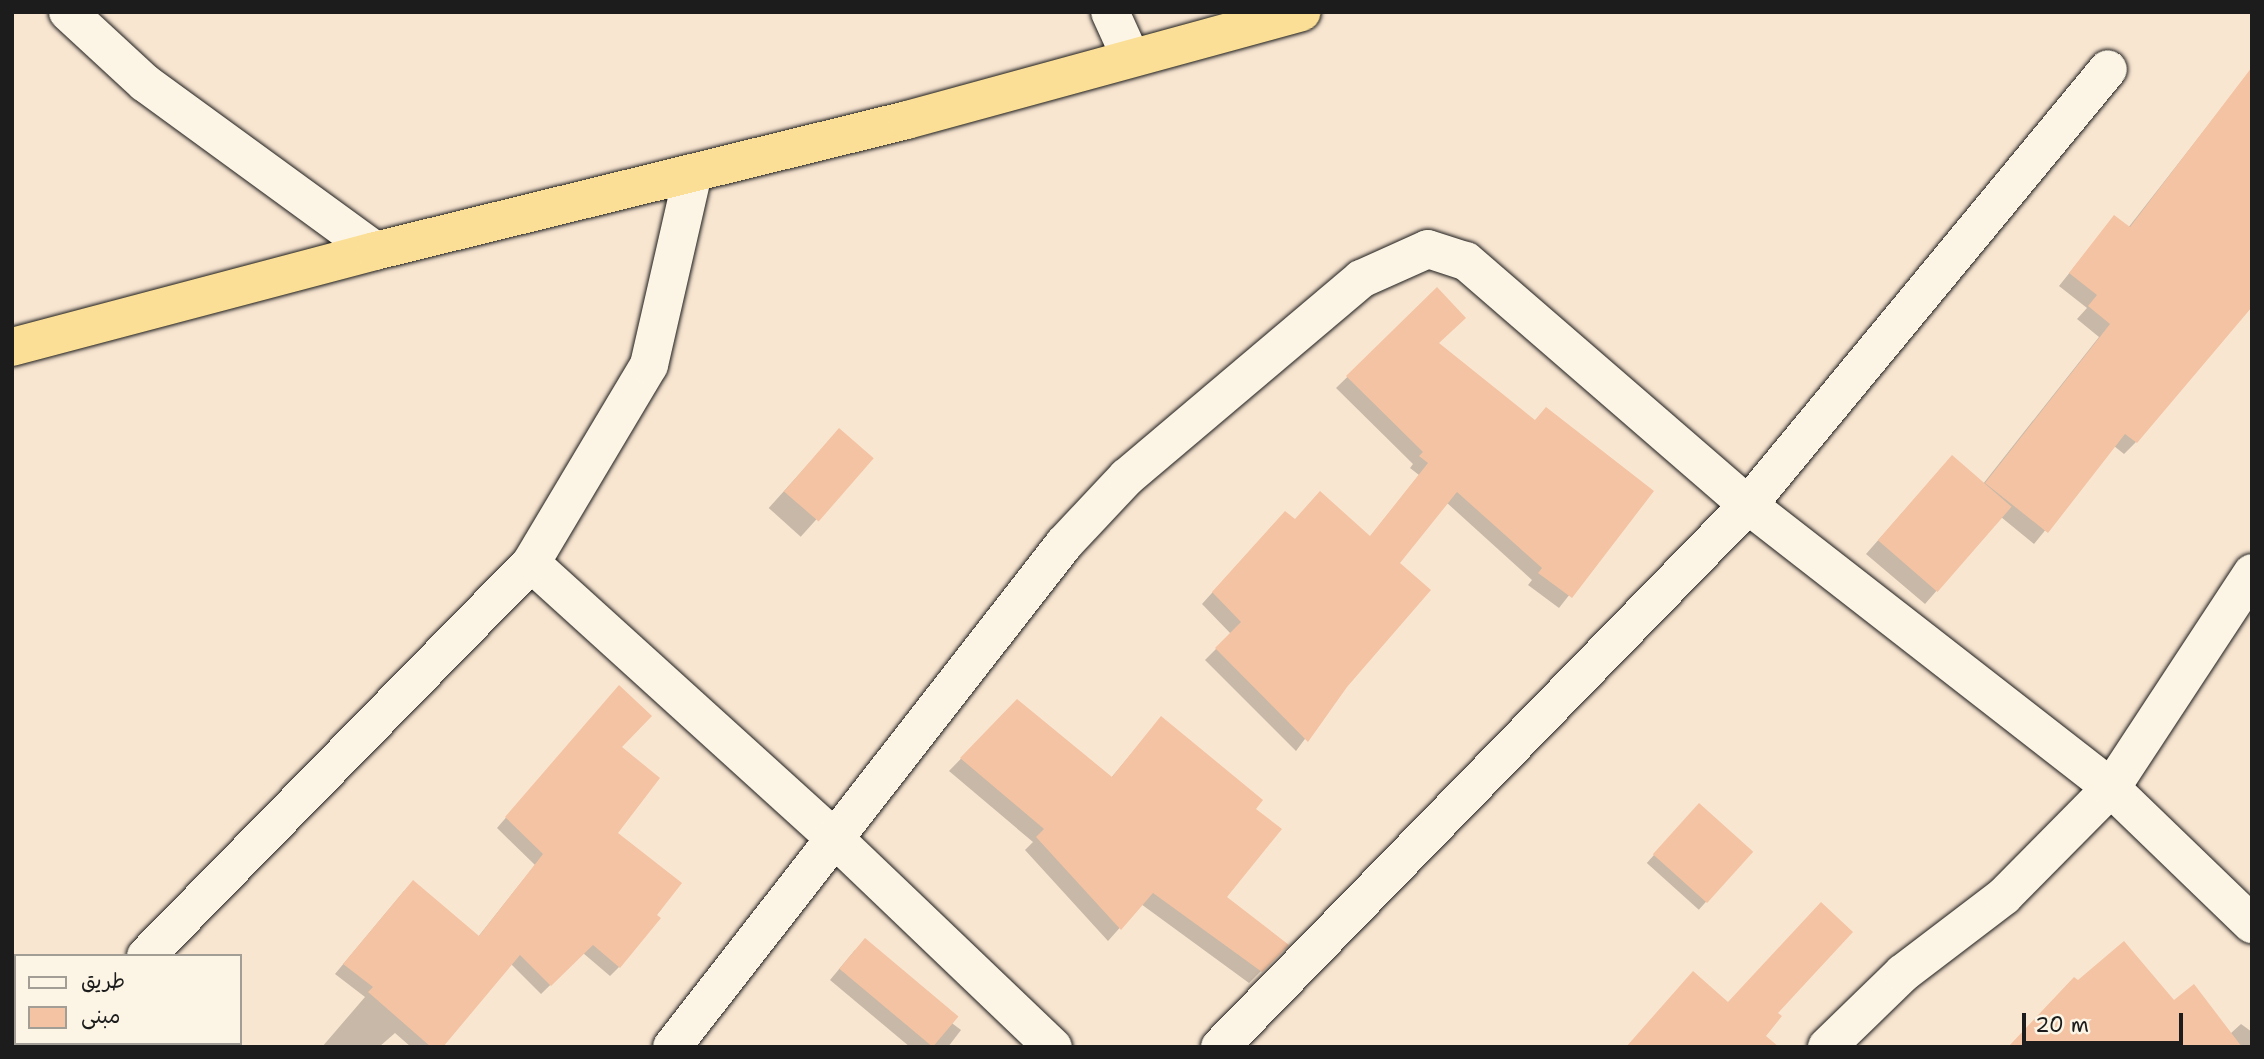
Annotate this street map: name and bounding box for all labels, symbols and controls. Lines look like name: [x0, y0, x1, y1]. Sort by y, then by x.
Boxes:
legend: [14, 954, 242, 1045]
text: طريق: [81, 967, 125, 995]
scale bar: [2026, 1000, 2187, 1044]
text: مبنى: [81, 1002, 120, 1030]
text: 20 m: [2035, 1011, 2089, 1039]

